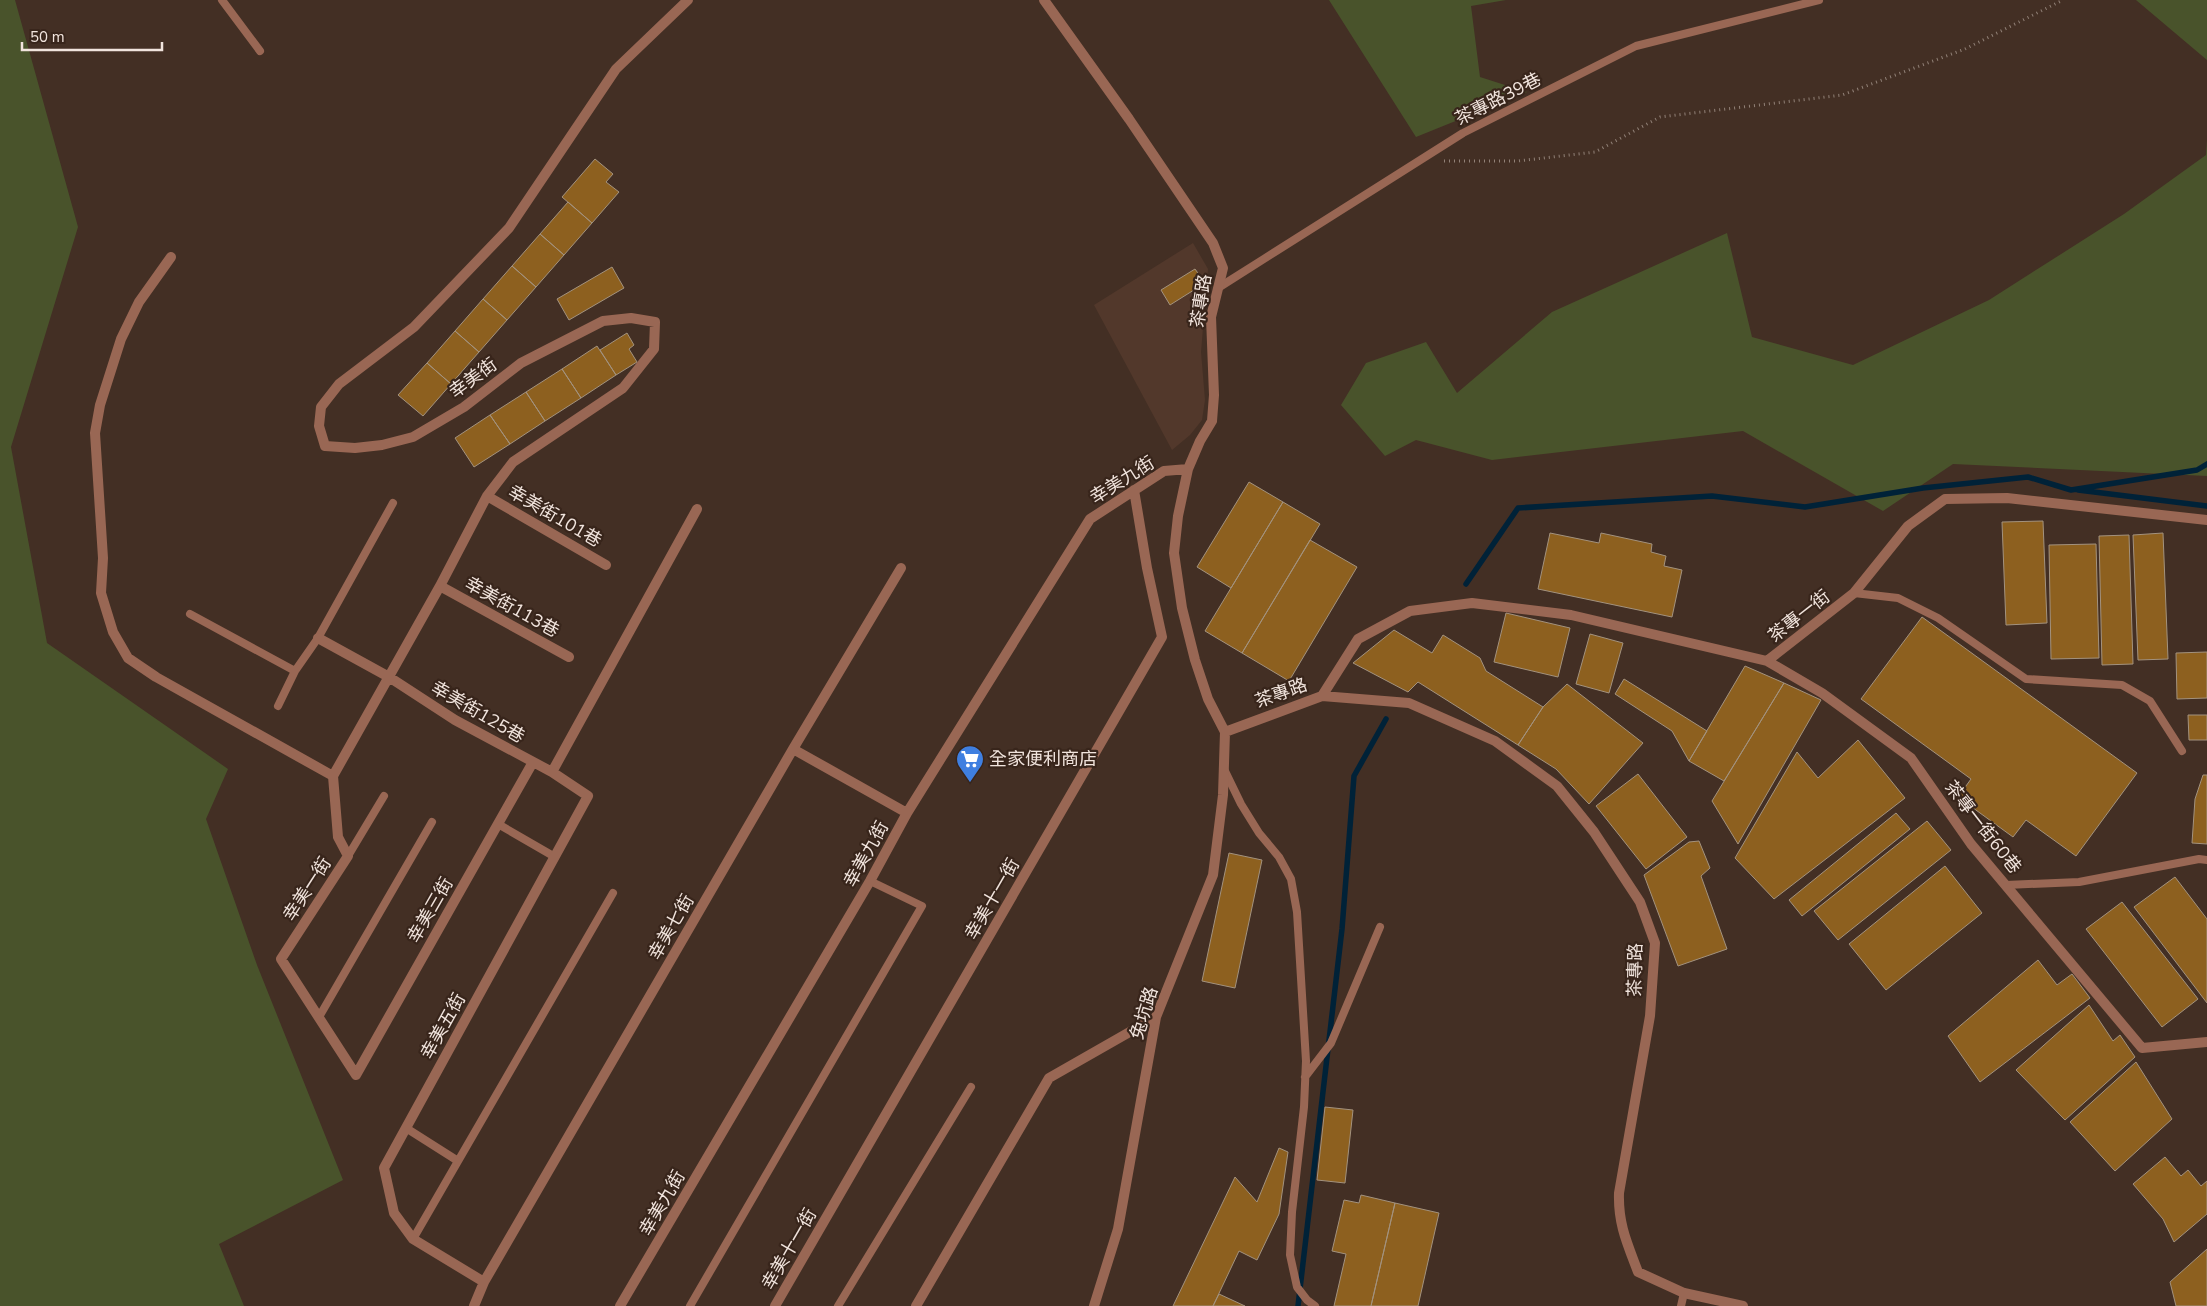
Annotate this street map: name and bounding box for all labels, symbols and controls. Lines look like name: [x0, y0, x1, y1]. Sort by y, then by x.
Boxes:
scale bar: [22, 20, 162, 52]
text: 50 m: [30, 27, 65, 47]
street label: 茶專路39巷: [1451, 67, 1545, 131]
street label: 茶專路: [1185, 272, 1217, 330]
street label: 幸美街: [444, 352, 502, 404]
street label: 幸美九街: [1085, 451, 1159, 509]
street label: 幸美街101巷: [504, 480, 606, 552]
street label: 幸美街113巷: [461, 571, 563, 643]
street label: 茶專一街: [1763, 584, 1835, 648]
street label: 茶專路: [1252, 672, 1310, 714]
street label: 幸美街125巷: [427, 676, 529, 748]
supermarket icon: 全家便利商店: [955, 744, 985, 783]
place label: 全家便利商店: [989, 747, 1097, 771]
street label: 茶專一街60巷: [1939, 776, 2027, 878]
street label: 幸美九街: [838, 817, 894, 891]
street label: 幸美一街: [277, 852, 337, 926]
street label: 幸美十一街: [959, 854, 1025, 944]
street label: 幸美三街: [402, 873, 458, 947]
street label: 幸美七街: [643, 890, 699, 964]
street label: 茶專路: [1623, 943, 1647, 997]
street label: 兔坑路: [1125, 984, 1163, 1042]
street label: 幸美五街: [415, 989, 471, 1063]
street label: 幸美九街: [634, 1166, 690, 1240]
street label: 幸美十一街: [756, 1204, 822, 1294]

